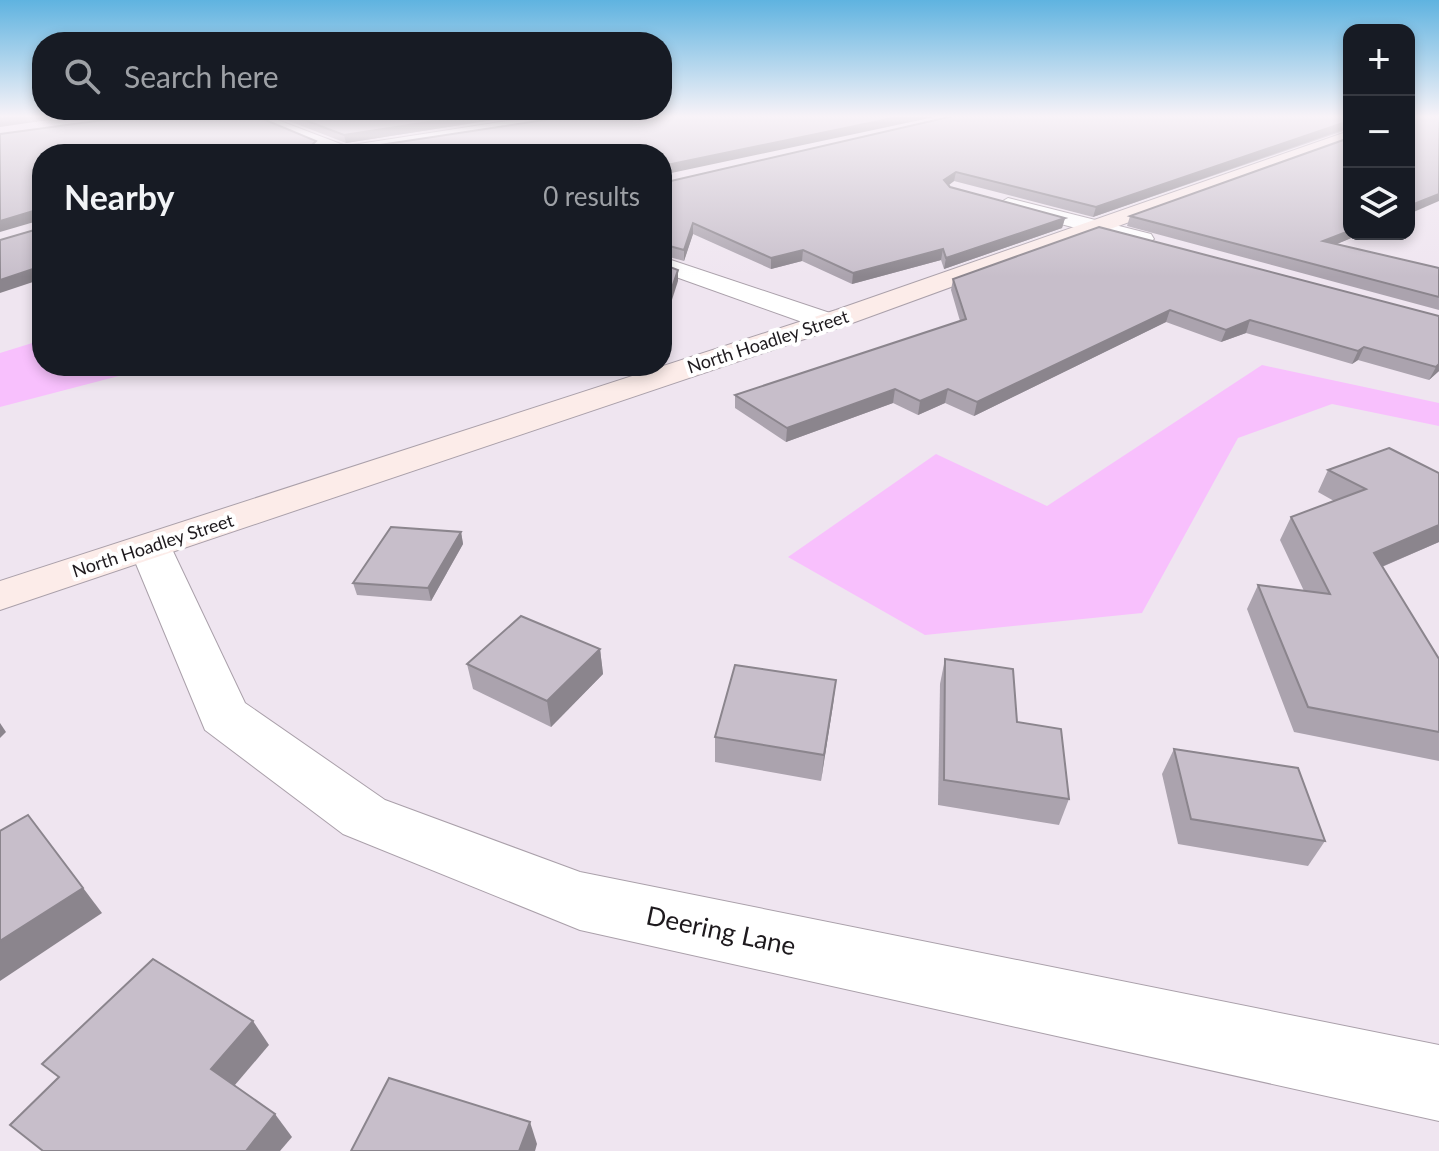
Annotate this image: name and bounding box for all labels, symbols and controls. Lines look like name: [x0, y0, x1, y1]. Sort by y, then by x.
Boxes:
map controls: [1343, 24, 1415, 240]
button: +: [1343, 24, 1415, 96]
search box: [32, 32, 672, 120]
icon: search: [60, 54, 104, 98]
text: Search here: [124, 58, 279, 94]
button: −: [1343, 96, 1415, 168]
button: layers: [1343, 168, 1415, 240]
text: Nearby: [64, 176, 175, 217]
text: 0 results: [543, 180, 640, 212]
street label: North Hoadley Street: [684, 304, 852, 378]
street label: North Hoadley Street: [69, 508, 237, 582]
street label: Deering Lane: [644, 899, 799, 961]

